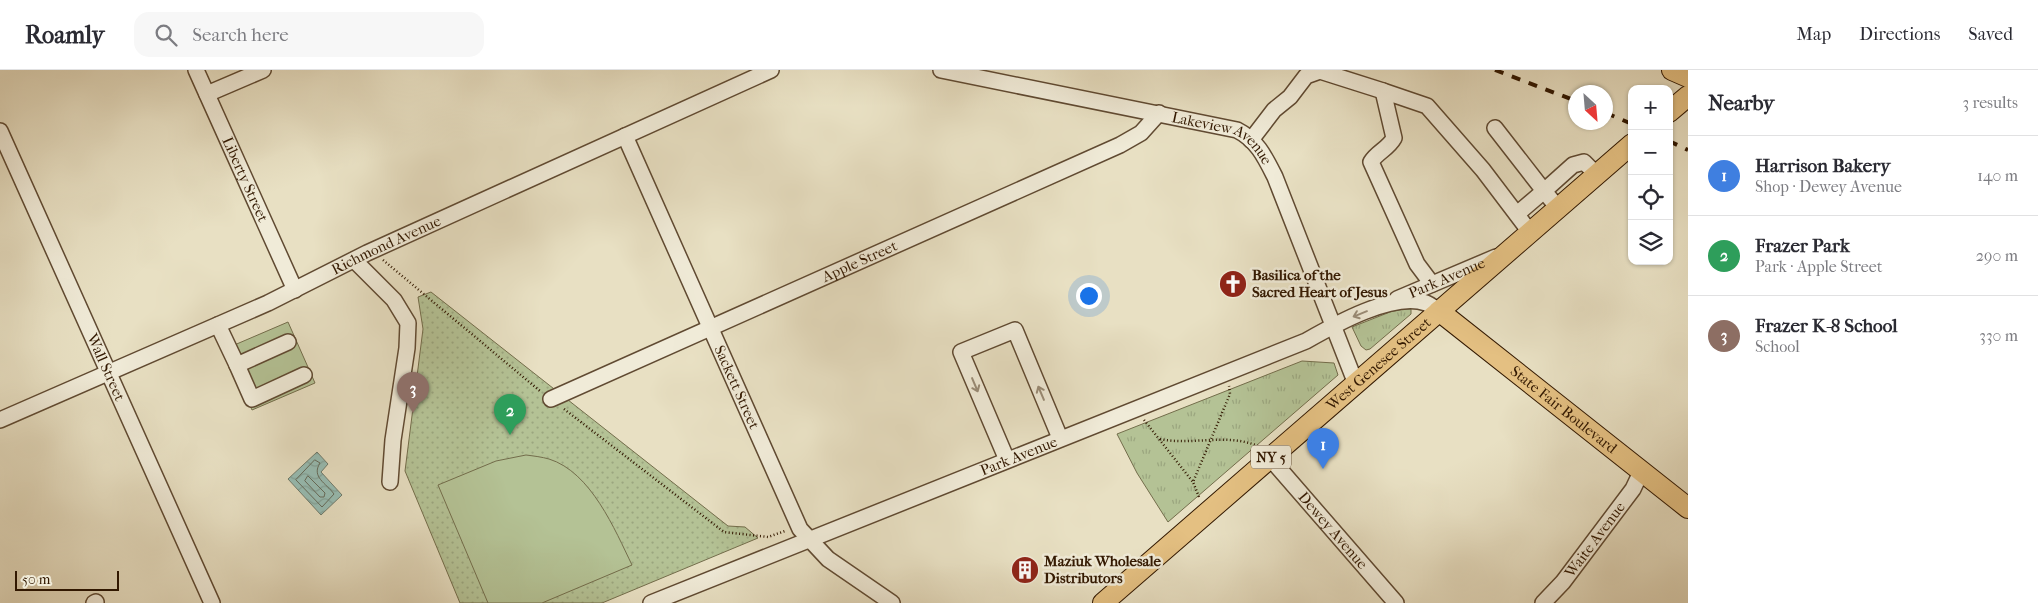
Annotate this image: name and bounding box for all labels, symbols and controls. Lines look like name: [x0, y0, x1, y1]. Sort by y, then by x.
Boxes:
search box: [134, 12, 484, 57]
text: Roamly: [25, 21, 104, 49]
icon: search: [152, 21, 180, 49]
text: Search here: [192, 24, 289, 46]
text: Map: [1797, 24, 1831, 45]
text: Directions: [1859, 24, 1940, 45]
text: Saved: [1968, 24, 2013, 45]
north arrow: [1568, 85, 1613, 130]
map controls: [1628, 85, 1673, 265]
button: +: [1628, 85, 1673, 130]
text: Nearby: [1708, 91, 1774, 115]
text: 3 results: [1962, 93, 2018, 112]
street label: Lakeview Avenue: [1170, 108, 1276, 168]
button: −: [1628, 130, 1673, 175]
street label: Liberty Street: [218, 134, 272, 225]
text: Harrison Bakery: [1755, 155, 1890, 177]
text: 1: [1721, 166, 1727, 185]
text: 140 m: [1977, 166, 2018, 185]
button: locate: [1628, 175, 1673, 220]
text: Shop · Dewey Avenue: [1755, 177, 1902, 196]
street label: Richmond Avenue: [328, 212, 444, 278]
button: layers: [1628, 220, 1673, 265]
text: Frazer Park: [1755, 235, 1850, 257]
street label: Apple Street: [818, 236, 901, 286]
text: 2: [1720, 246, 1728, 265]
text: 290 m: [1976, 246, 2018, 265]
street label: Park Avenue: [1406, 253, 1488, 302]
text: Park · Apple Street: [1755, 257, 1882, 276]
place label: Basilica of the Sacred Heart of Jesus: [1252, 266, 1388, 301]
church icon: Basilica of the Sacred Heart of Jesus: [1218, 269, 1248, 299]
your location: [1076, 283, 1102, 309]
one-way arrow: [1353, 310, 1368, 320]
street label: West Genesee Street: [1322, 313, 1435, 415]
text: Frazer K-8 School: [1755, 315, 1897, 337]
text: 3: [1721, 326, 1727, 345]
text: 330 m: [1979, 326, 2018, 345]
street label: Wall Street: [83, 330, 129, 404]
text: School: [1755, 337, 1800, 356]
street label: Sackett Street: [710, 343, 764, 432]
street label: State Fair Boulevard: [1507, 362, 1621, 458]
pin: 3: [397, 372, 429, 413]
one-way arrow: [971, 377, 981, 392]
one-way arrow: [1036, 386, 1046, 401]
pin: 2: [494, 394, 526, 435]
pin: 1: [1307, 428, 1339, 469]
street label: Park Avenue: [977, 432, 1060, 479]
road number: NY 5: [1251, 446, 1291, 468]
street label: Dewey Avenue: [1295, 488, 1372, 573]
street label: Waite Avenue: [1560, 498, 1629, 582]
place label: Maziuk Wholesale Distributors: [1043, 552, 1162, 587]
building icon: Maziuk Wholesale Distributors: [1010, 555, 1040, 585]
scale bar: [15, 568, 119, 591]
text: 50 m: [22, 571, 50, 588]

